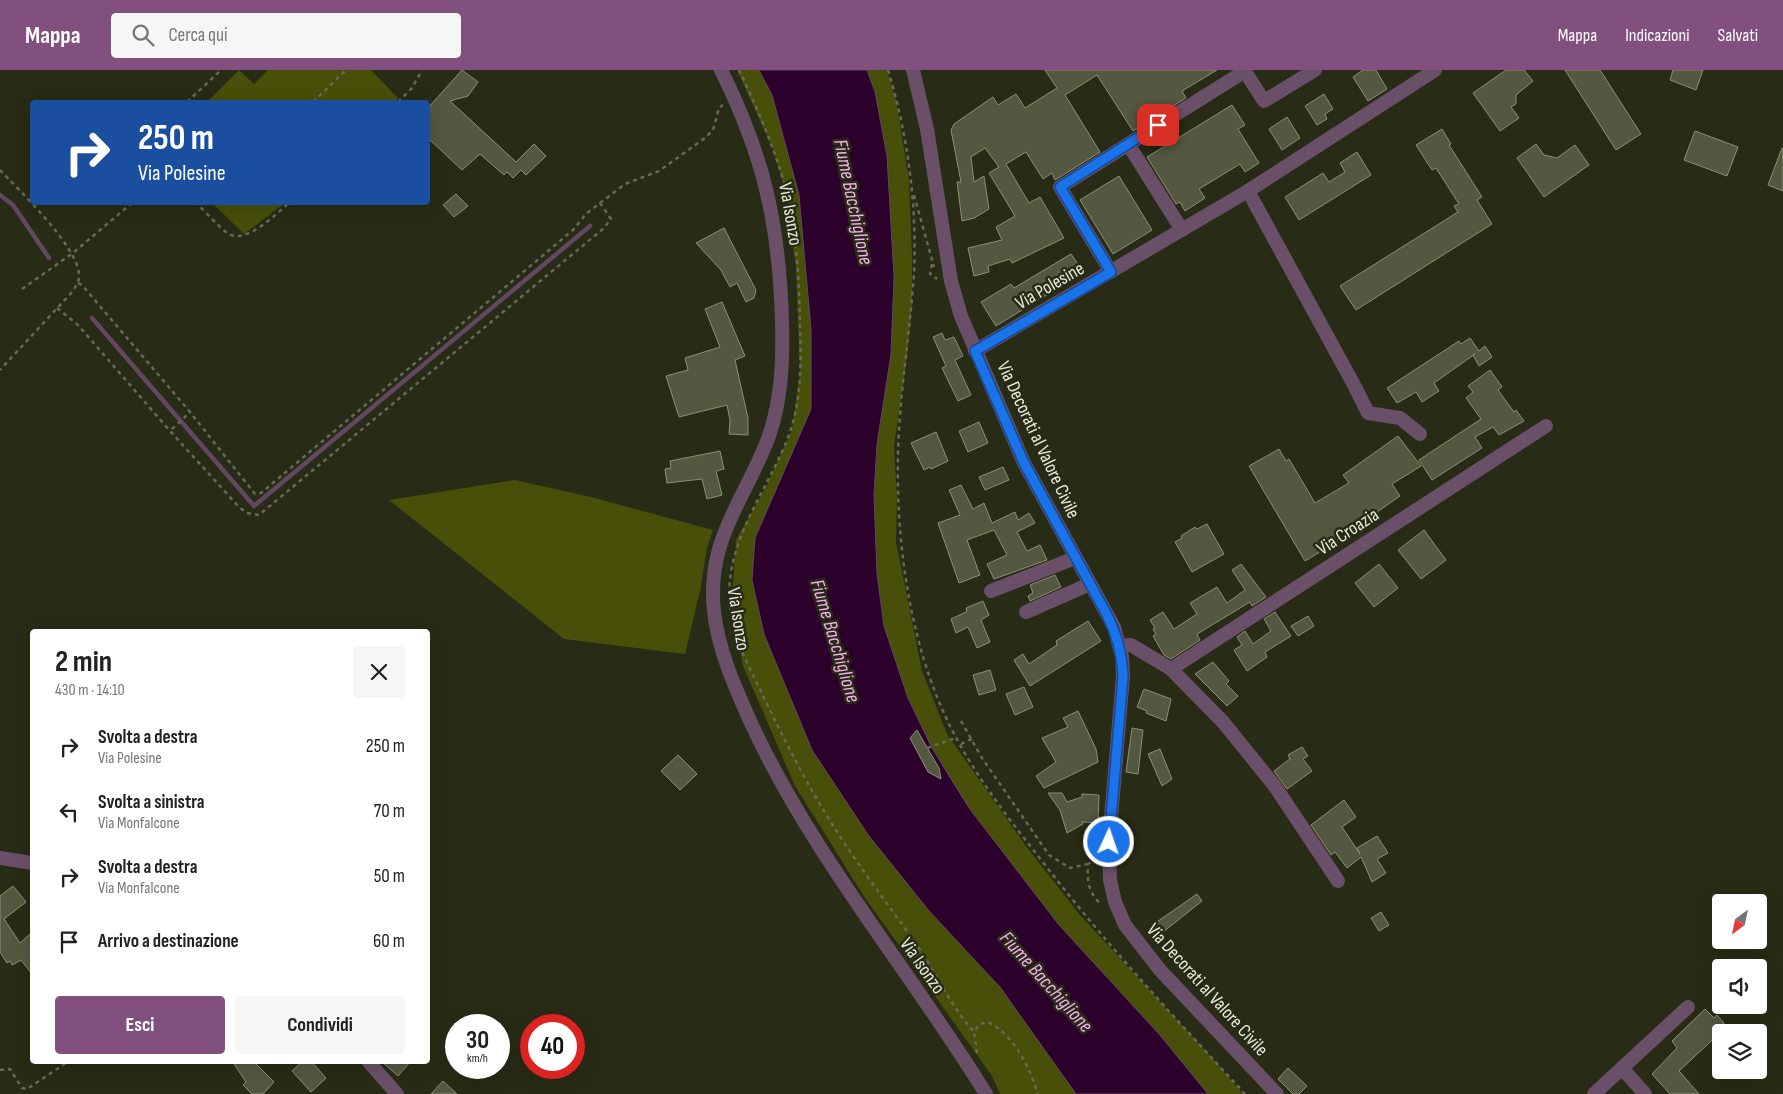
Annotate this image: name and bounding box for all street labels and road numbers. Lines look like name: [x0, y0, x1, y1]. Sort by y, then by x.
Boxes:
street label: Via Isonzo: [773, 181, 807, 247]
street label: Via Polesine: [1012, 257, 1088, 315]
street label: Via Decorati al Valore Civile: [991, 358, 1085, 522]
street label: Via Croazia: [1313, 503, 1383, 561]
street label: Via Isonzo: [722, 586, 754, 652]
street label: Via Decorati al Valore Civile: [1141, 919, 1273, 1061]
street label: Via Isonzo: [894, 933, 950, 999]

